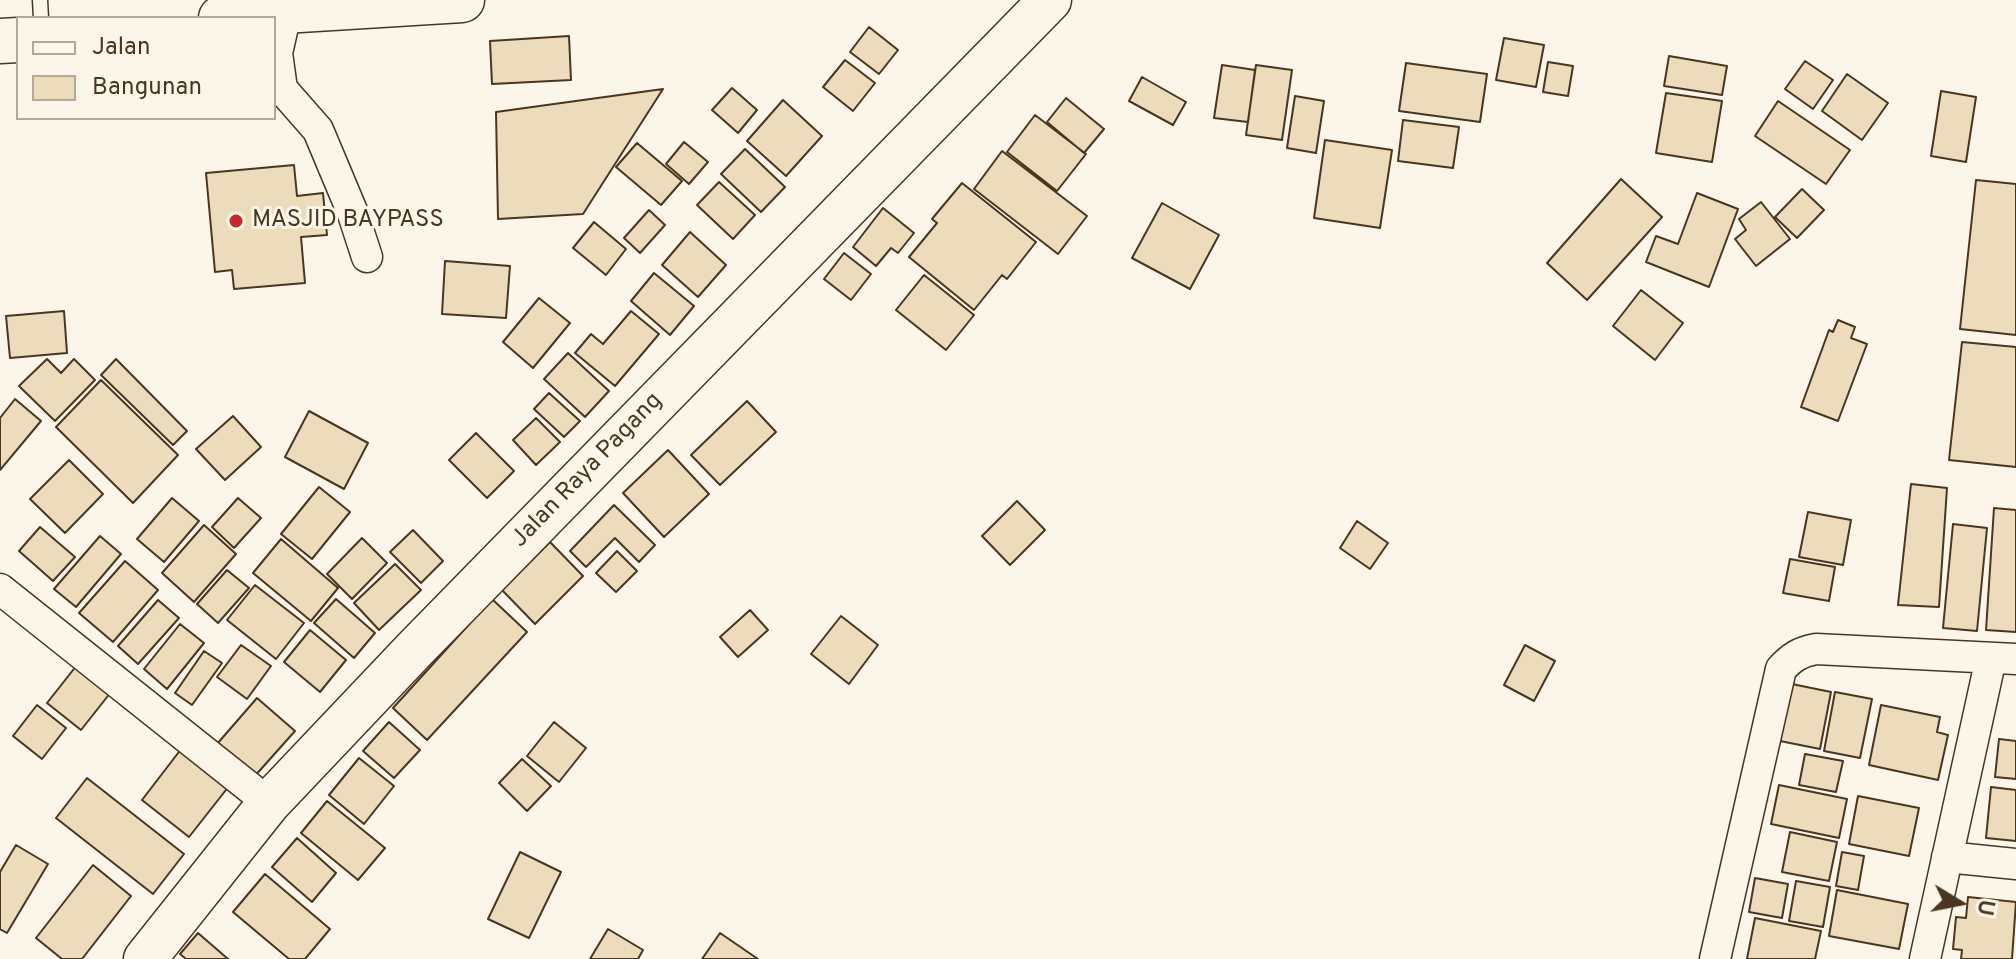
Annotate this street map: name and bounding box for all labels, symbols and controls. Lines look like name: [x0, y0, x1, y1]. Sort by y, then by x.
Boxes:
legend: [16, 16, 276, 120]
text: Jalan: [92, 33, 150, 63]
text: Bangunan: [92, 73, 202, 103]
place label: MASJID BAYPASS: [252, 207, 444, 235]
marker: MASJID BAYPASS: [227, 212, 245, 230]
street label: Jalan Raya Pagang: [507, 387, 669, 555]
north arrow: [1920, 863, 2000, 943]
text: U: [1969, 897, 1999, 917]

